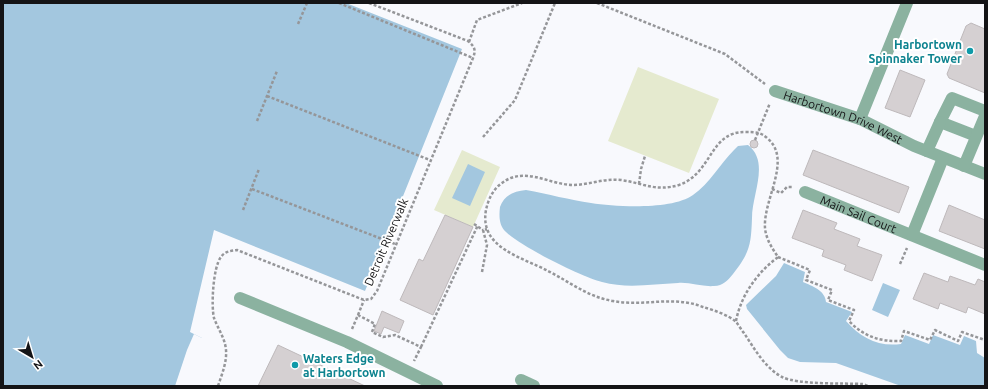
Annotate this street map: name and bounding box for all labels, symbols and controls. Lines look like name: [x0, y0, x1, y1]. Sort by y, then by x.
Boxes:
place label: Harbortown Spinnaker Tower: [868, 38, 962, 65]
marker: Harbortown Spinnaker Tower: [965, 46, 975, 56]
street label: Harbortown Drive West: [782, 88, 905, 146]
street label: Main Sail Court: [819, 193, 899, 235]
street label: Detroit Riverwalk: [362, 196, 410, 288]
north arrow: [12, 337, 52, 377]
place label: Waters Edge at Harbortown: [303, 352, 386, 379]
text: N: [31, 358, 45, 372]
marker: Waters Edge at Harbortown: [290, 360, 300, 370]

